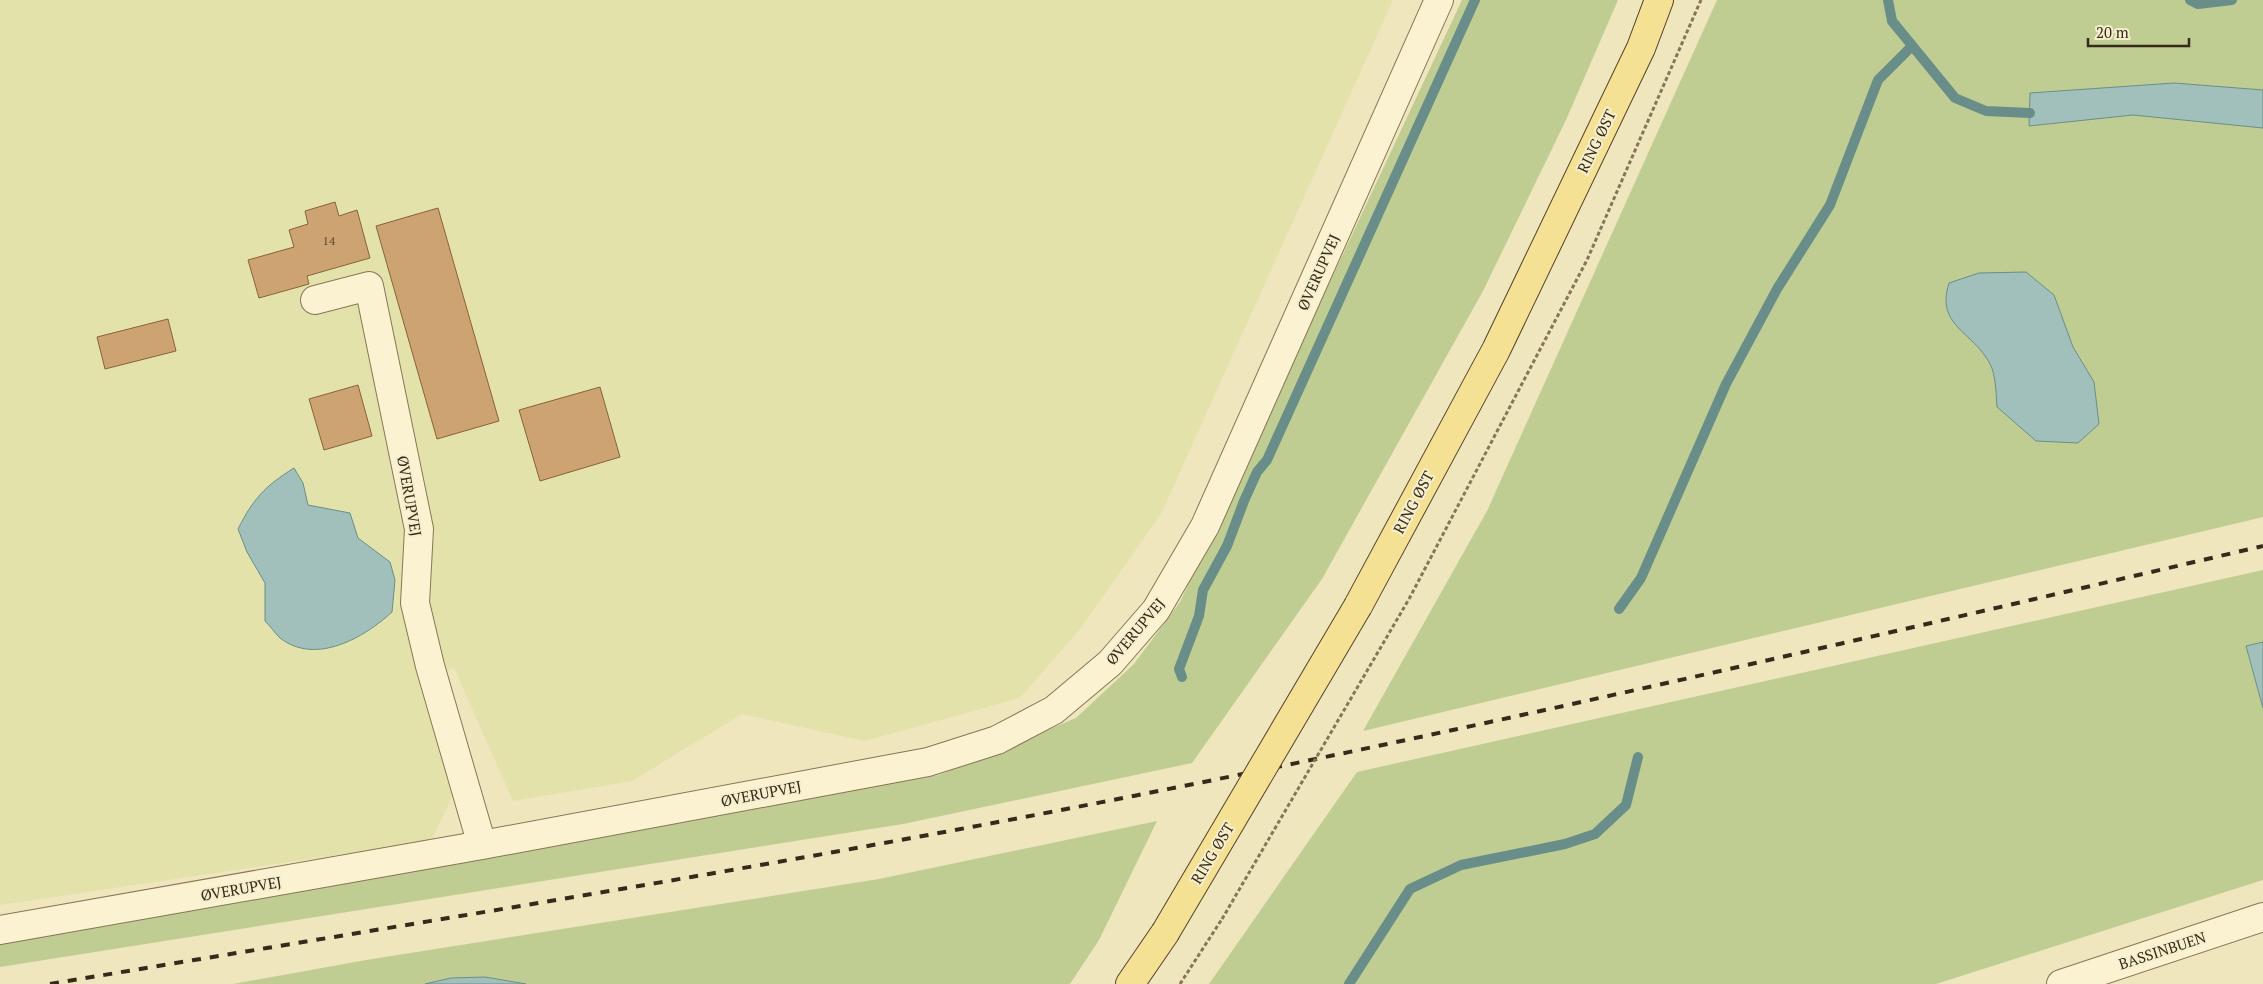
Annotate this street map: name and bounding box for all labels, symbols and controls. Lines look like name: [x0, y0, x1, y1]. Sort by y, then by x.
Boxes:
scale bar: [2088, 15, 2189, 47]
text: 20 m: [2096, 22, 2129, 42]
street label: RING ØST: [1572, 106, 1620, 176]
street label: ØVERUPVEJ: [1292, 231, 1344, 313]
house number: 14: [323, 233, 336, 248]
street label: ØVERUPVEJ: [393, 454, 427, 538]
street label: RING ØST: [1388, 467, 1438, 537]
street label: ØVERUPVEJ: [1101, 593, 1169, 669]
street label: ØVERUPVEJ: [719, 775, 803, 811]
street label: RING ØST: [1186, 819, 1238, 887]
street label: ØVERUPVEJ: [199, 871, 283, 905]
street label: BASSINBUEN: [2116, 926, 2208, 974]

